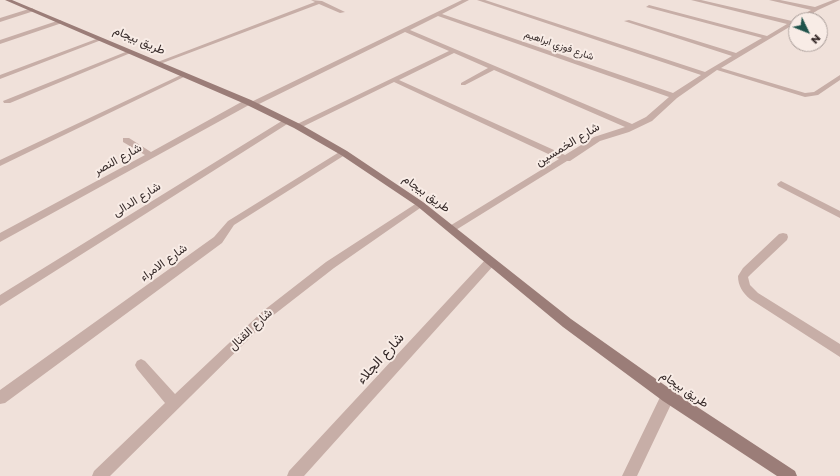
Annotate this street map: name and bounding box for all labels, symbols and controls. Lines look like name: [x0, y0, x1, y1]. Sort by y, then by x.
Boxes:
north arrow: [788, 12, 828, 52]
street label: طريق بيجام: [111, 24, 167, 58]
street label: شارع فوزي ابراهيم: [523, 29, 595, 63]
text: N: [807, 31, 825, 48]
street label: شارع الخمسين: [533, 120, 603, 170]
street label: شارع النصر: [92, 141, 144, 179]
street label: طريق بيجام: [400, 172, 452, 216]
street label: شارع الدالى: [110, 180, 164, 220]
street label: شارع الامراء: [138, 241, 190, 285]
street label: شارع القنال: [226, 306, 276, 354]
street label: شارع الجلاء: [354, 330, 408, 388]
street label: طريق بيجام: [657, 369, 711, 411]

